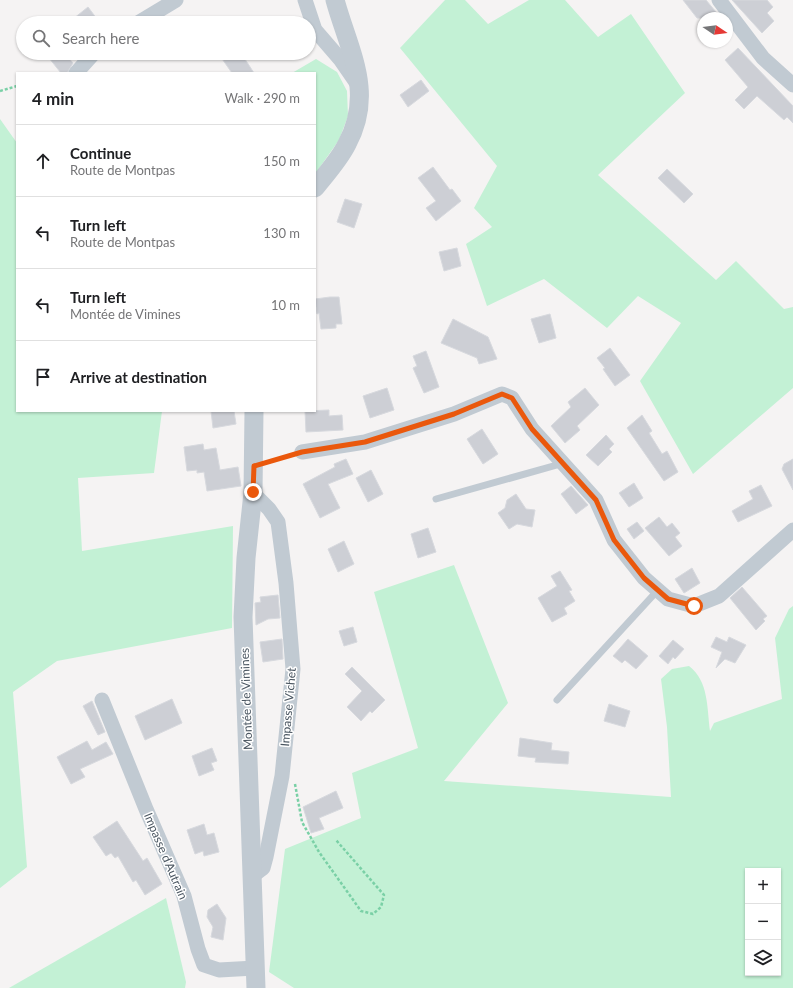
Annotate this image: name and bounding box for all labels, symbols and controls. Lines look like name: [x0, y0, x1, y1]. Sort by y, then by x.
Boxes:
north arrow: [697, 12, 733, 48]
search box: [16, 16, 316, 60]
icon: search: [30, 27, 52, 49]
text: Search here: [62, 29, 139, 47]
text: 4 min: [32, 88, 74, 109]
text: Walk · 290 m: [224, 90, 300, 106]
text: Continue: [70, 144, 131, 162]
icon: ahead: [32, 150, 54, 172]
text: 150 m: [263, 153, 300, 169]
text: Route de Montpas: [70, 162, 175, 178]
text: Turn left: [70, 216, 126, 234]
icon: left: [32, 222, 54, 244]
text: 130 m: [263, 225, 300, 241]
text: Route de Montpas: [70, 234, 175, 250]
text: Turn left: [70, 288, 126, 306]
icon: left: [32, 294, 54, 316]
text: 10 m: [271, 297, 300, 313]
text: Montée de Vimines: [70, 306, 181, 322]
icon: arrive: [32, 366, 54, 388]
text: Arrive at destination: [70, 368, 207, 386]
route end: [244, 483, 262, 501]
route start: [685, 597, 703, 615]
street label: Montée de Vimines: [237, 648, 255, 750]
street label: Impasse Vichet: [277, 666, 299, 747]
street label: Impasse d'Autrain: [141, 810, 191, 902]
map controls: [745, 868, 781, 976]
button: +: [745, 868, 781, 904]
button: −: [745, 904, 781, 940]
button: layers: [745, 940, 781, 976]

